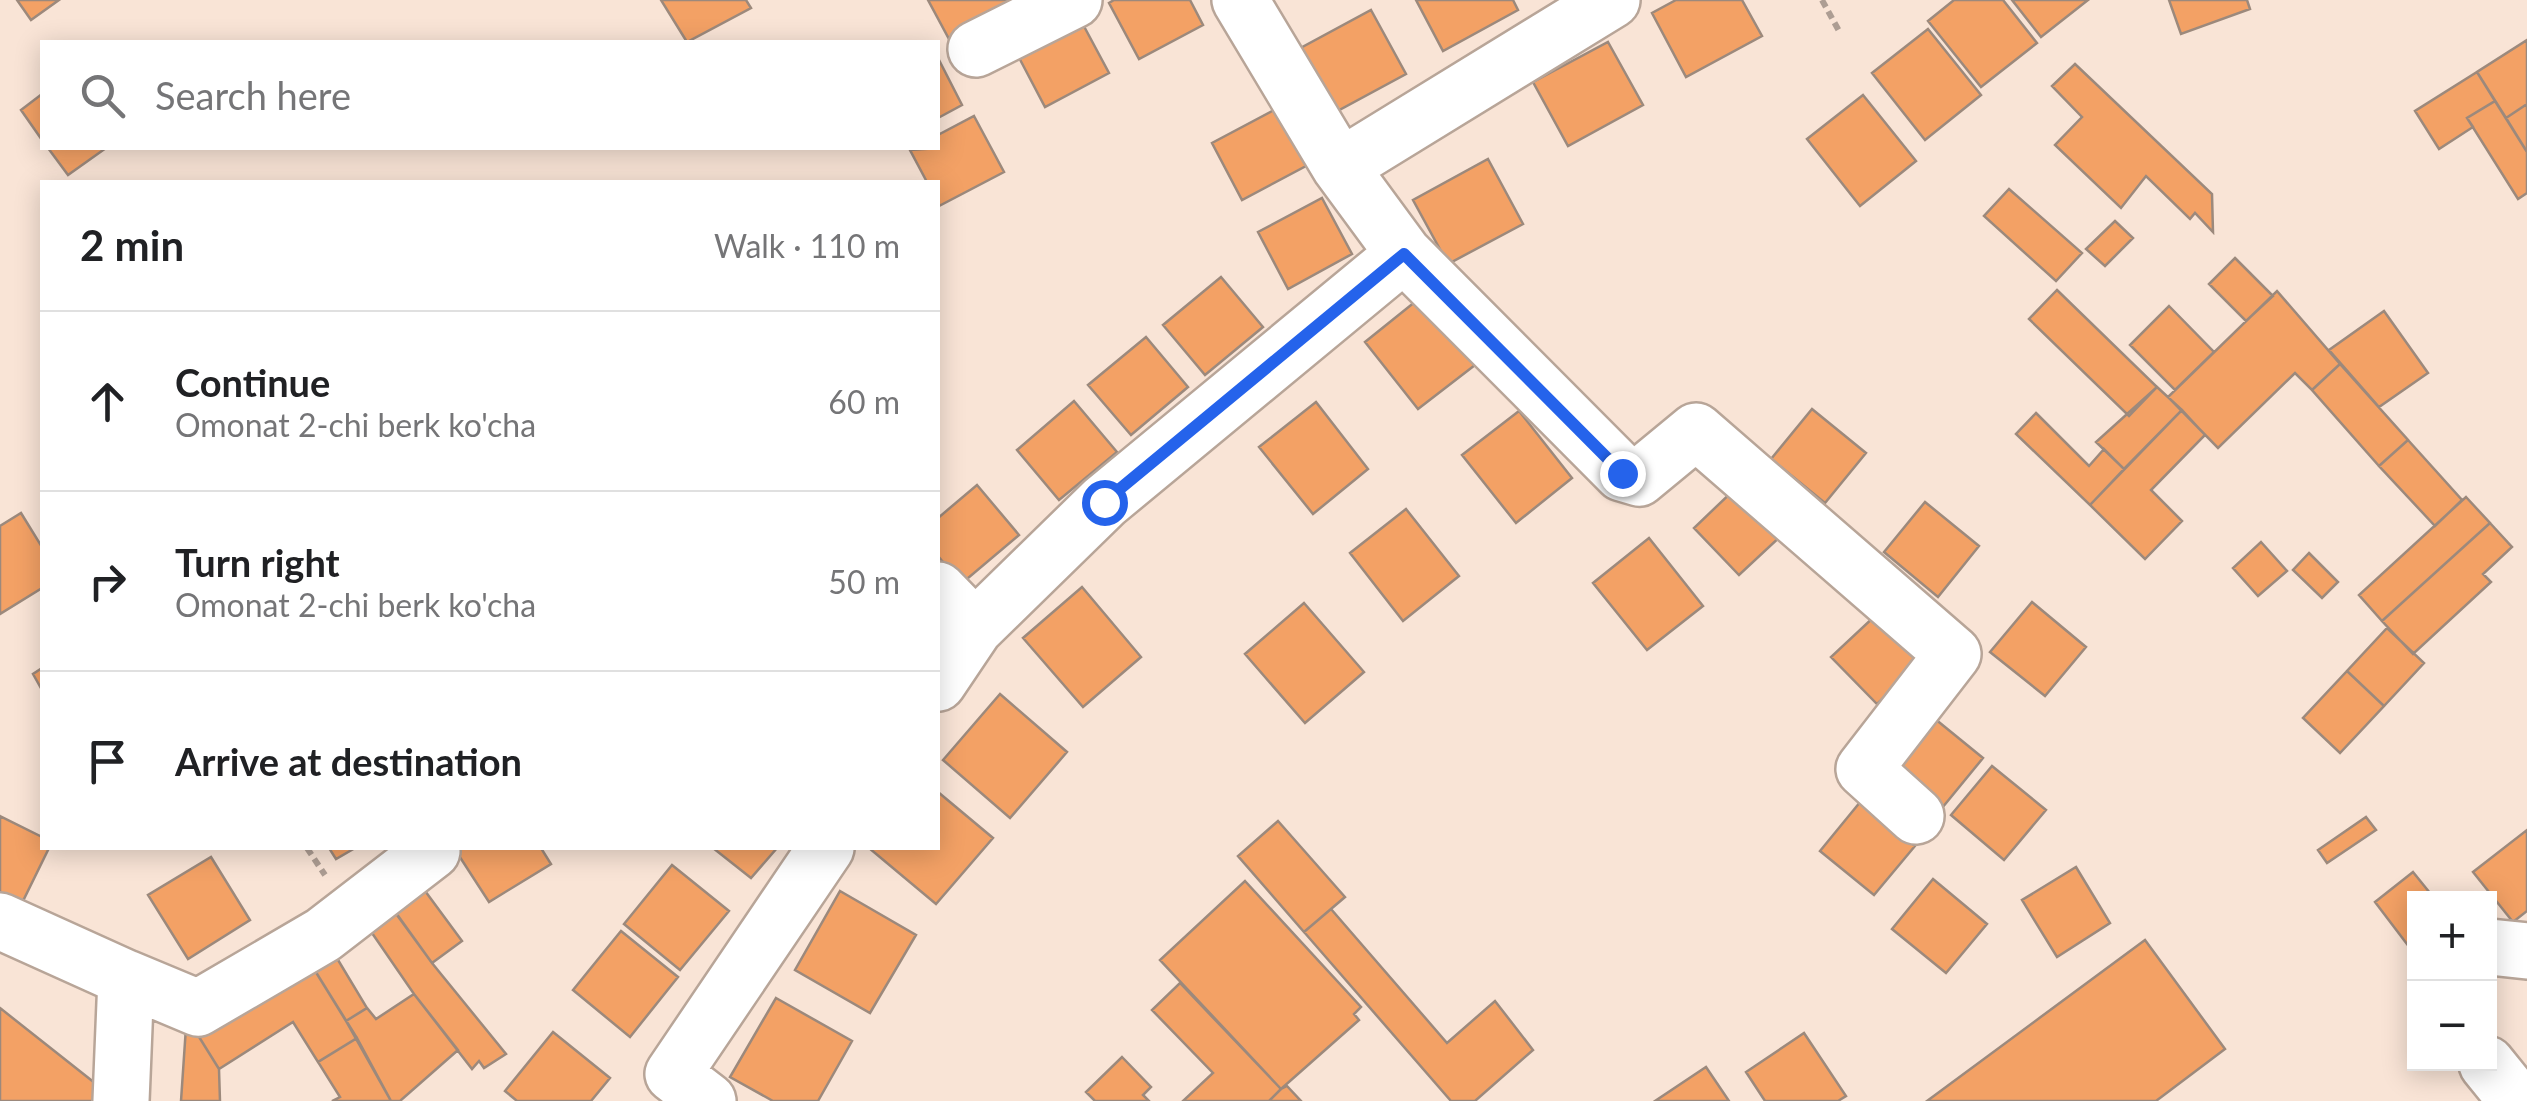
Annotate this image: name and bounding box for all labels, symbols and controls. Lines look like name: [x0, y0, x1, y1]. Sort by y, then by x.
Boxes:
search box: [40, 40, 940, 150]
icon: search: [75, 68, 130, 123]
text: Search here: [155, 72, 351, 118]
text: 2 min: [80, 220, 184, 270]
text: Walk · 110 m: [714, 226, 900, 265]
text: Continue: [175, 359, 330, 405]
icon: ahead: [80, 374, 135, 429]
text: 60 m: [828, 382, 900, 421]
text: Omonat 2-chi berk ko'cha: [175, 405, 536, 444]
route end: [1600, 451, 1646, 497]
route start: [1082, 480, 1128, 526]
text: Turn right: [175, 539, 340, 585]
icon: right: [80, 554, 135, 609]
text: 50 m: [828, 562, 900, 601]
text: Omonat 2-chi berk ko'cha: [175, 585, 536, 624]
icon: arrive: [80, 734, 135, 789]
text: Arrive at destination: [175, 738, 522, 784]
map controls: [2407, 891, 2497, 1071]
button: +: [2407, 891, 2497, 981]
button: −: [2407, 981, 2497, 1071]

